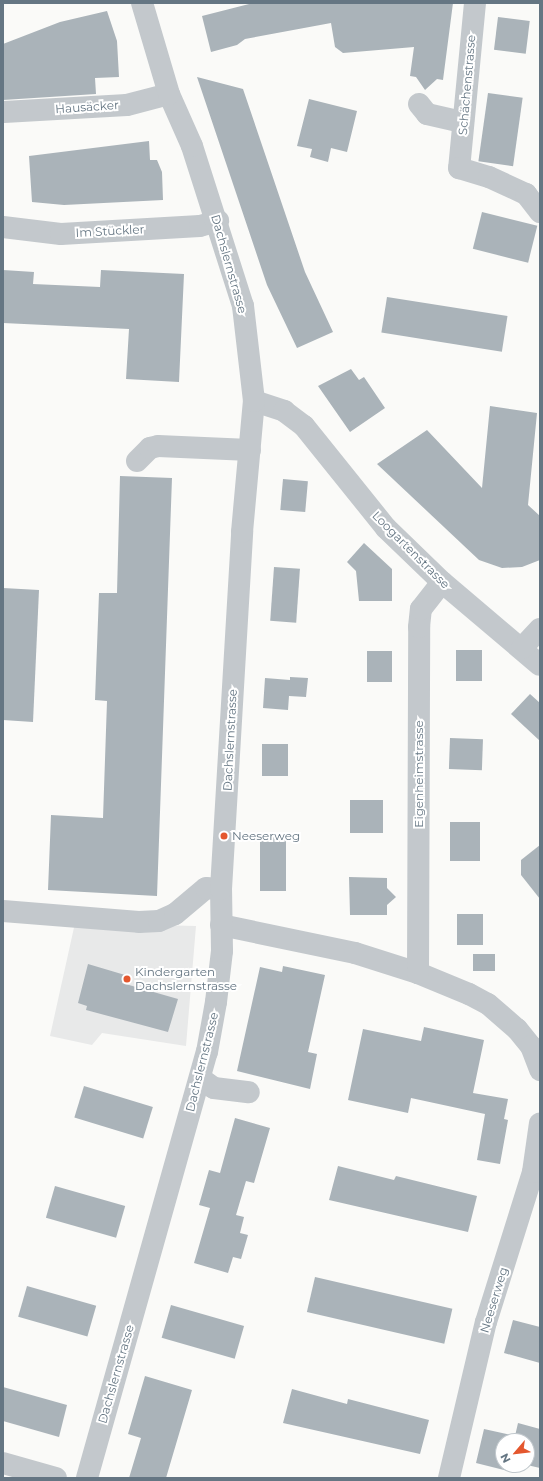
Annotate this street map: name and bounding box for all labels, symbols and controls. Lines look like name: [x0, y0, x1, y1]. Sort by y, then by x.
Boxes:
street label: Schächenstrasse: [455, 34, 479, 136]
street label: Hausäcker: [55, 98, 119, 116]
street label: Dachslernstrasse: [208, 213, 250, 315]
street label: Im Stückler: [75, 222, 145, 240]
street label: Loogartenstrasse: [369, 508, 453, 592]
street label: Dachslernstrasse: [220, 689, 240, 791]
street label: Eigenheimstrasse: [412, 720, 426, 828]
place label: Neeserweg: [232, 829, 300, 843]
marker: Neeserweg: [219, 831, 229, 841]
place label: Kindergarten Dachslernstrasse: [135, 965, 237, 993]
marker: Kindergarten Dachslernstrasse: [122, 974, 132, 984]
street label: Dachslernstrasse: [183, 1011, 221, 1113]
street label: Neeserweg: [477, 1265, 511, 1335]
street label: Dachslernstrasse: [95, 1323, 137, 1425]
north arrow: [495, 1433, 535, 1473]
text: N: [497, 1451, 514, 1465]

